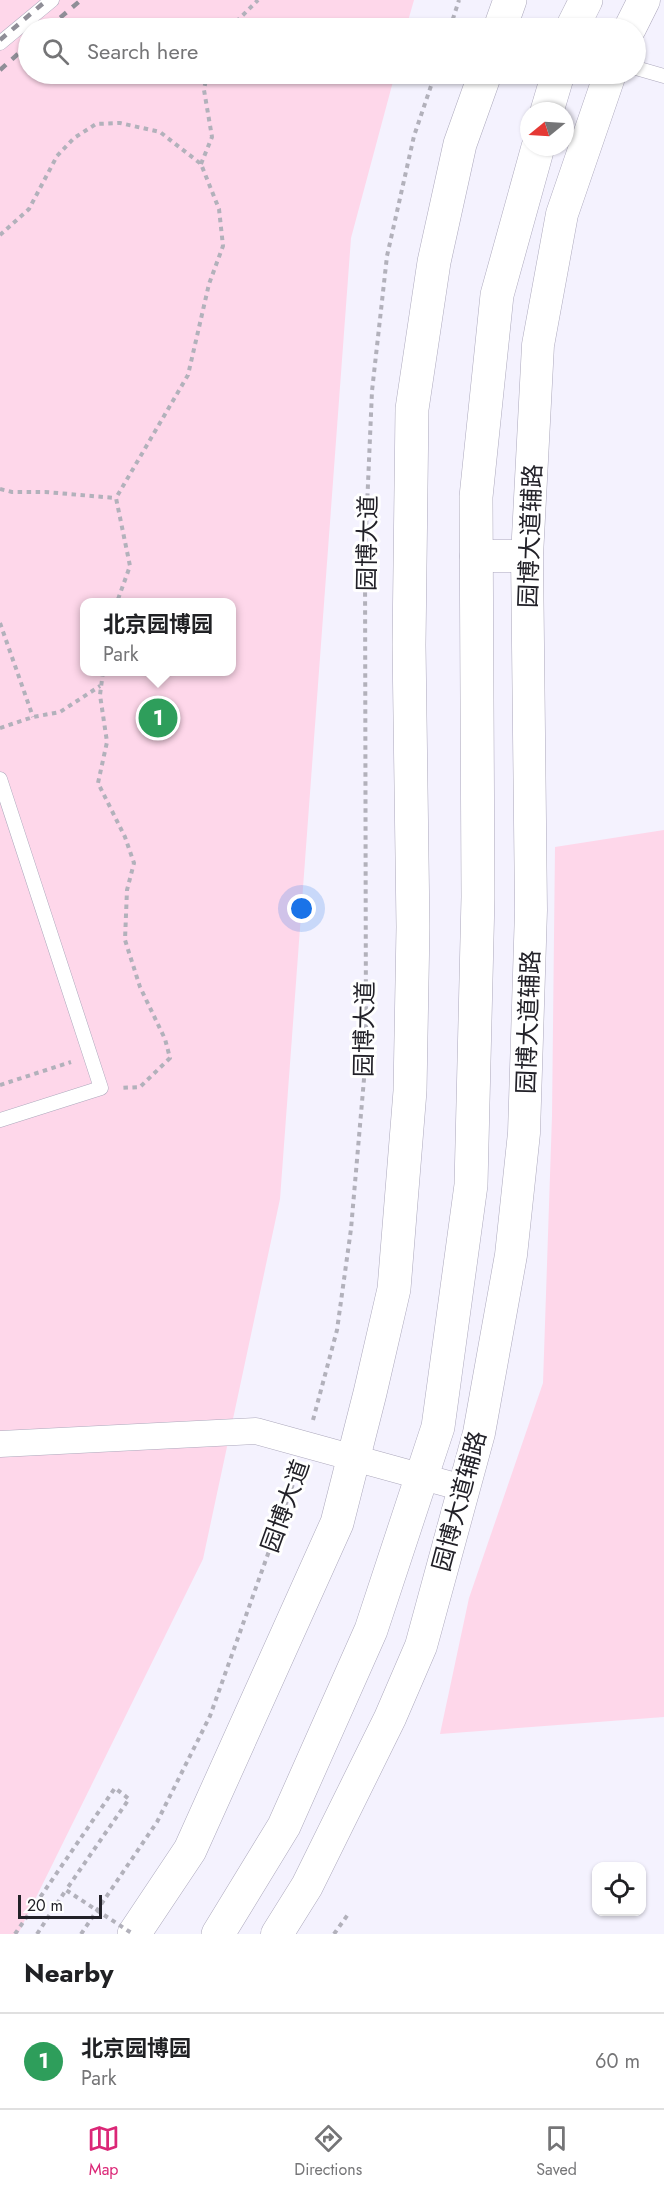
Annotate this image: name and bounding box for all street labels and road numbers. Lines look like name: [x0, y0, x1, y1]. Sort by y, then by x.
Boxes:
street label: 园博大道辅路: [510, 463, 550, 609]
street label: 园博大道: [349, 495, 385, 591]
street label: 园博大道辅路: [508, 949, 548, 1095]
street label: 园博大道: [346, 981, 382, 1077]
street label: 园博大道辅路: [423, 1427, 495, 1575]
street label: 园博大道: [252, 1455, 318, 1557]

